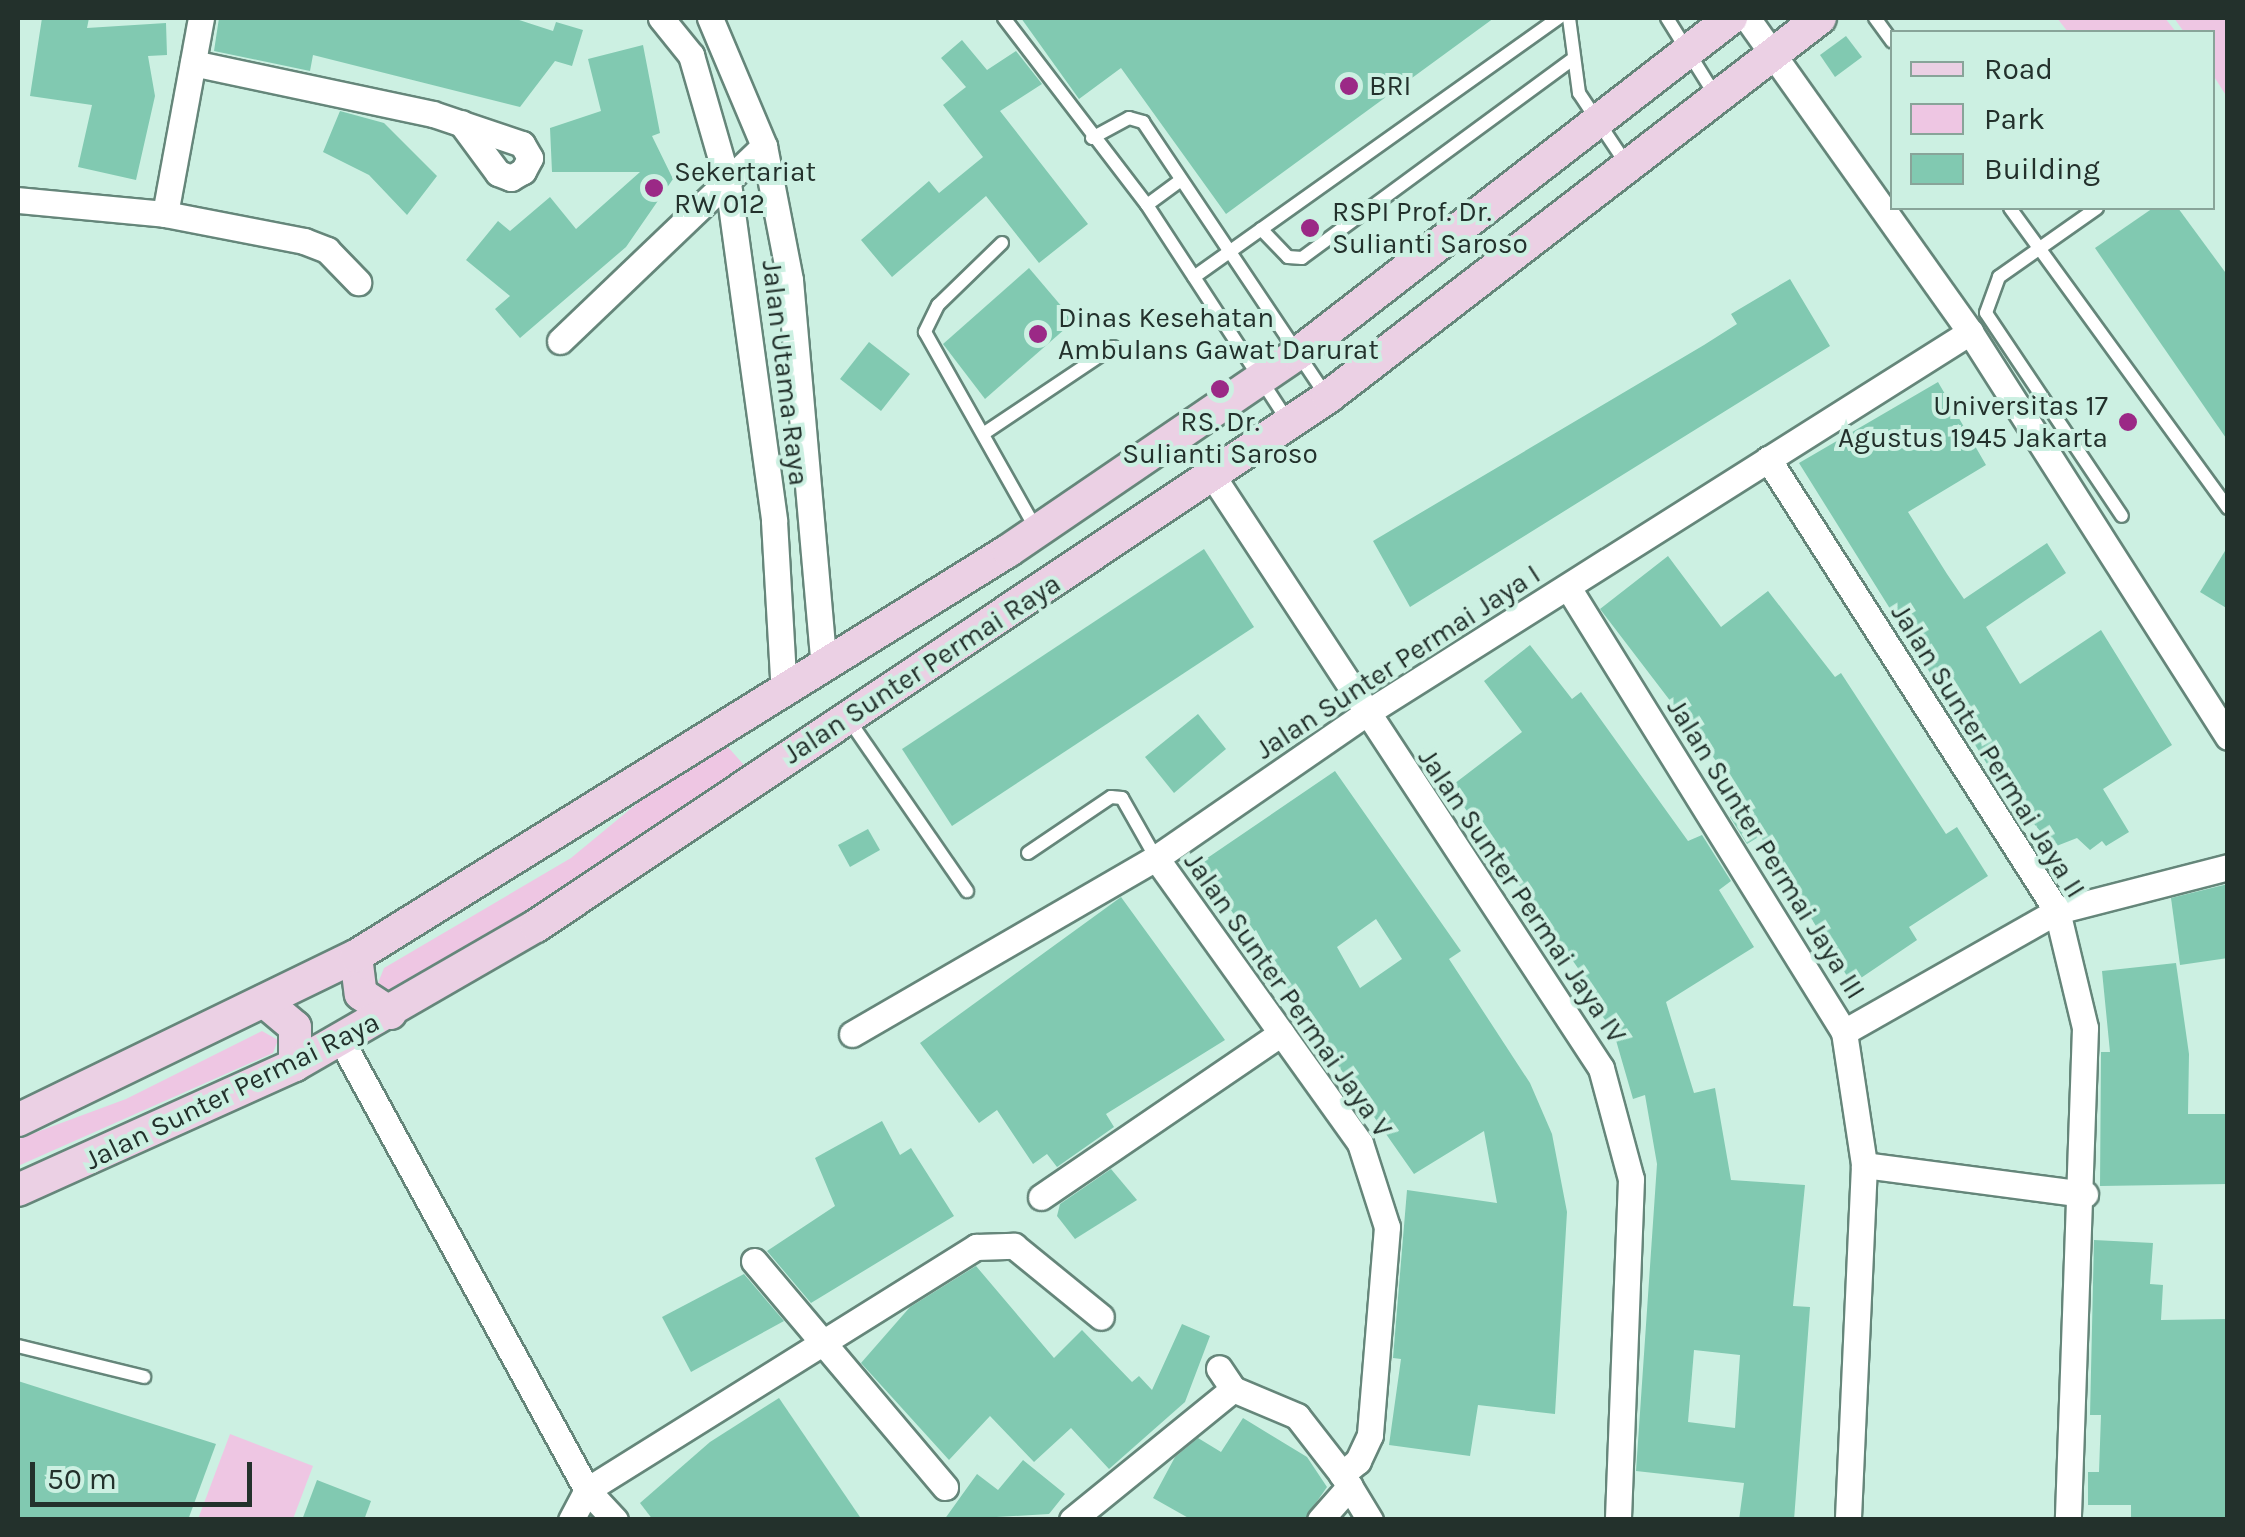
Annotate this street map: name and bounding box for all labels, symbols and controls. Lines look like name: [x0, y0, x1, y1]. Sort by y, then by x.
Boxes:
legend: [1890, 30, 2215, 210]
text: Road: [1984, 51, 2053, 87]
place label: BRI: [1369, 69, 1411, 103]
marker: BRI: [1338, 75, 1360, 97]
text: Park: [1984, 101, 2045, 137]
text: Building: [1984, 151, 2100, 187]
place label: Sekertariat RW 012: [674, 155, 816, 221]
marker: Sekertariat RW 012: [643, 177, 665, 199]
place label: RSPI Prof. Dr. Sulianti Saroso: [1332, 195, 1528, 261]
marker: RSPI Prof. Dr. Sulianti Saroso: [1297, 215, 1323, 241]
street label: Jalan Utama Raya: [754, 258, 816, 488]
place label: Dinas Kesehatan Ambulans Gawat Darurat: [1058, 301, 1379, 367]
marker: Dinas Kesehatan Ambulans Gawat Darurat: [1027, 323, 1049, 345]
marker: RS. Dr. Sulianti Saroso: [1209, 378, 1231, 400]
place label: Universitas 17 Agustus 1945 Jakarta: [1838, 389, 2108, 455]
place label: RS. Dr. Sulianti Saroso: [1122, 405, 1318, 471]
marker: Universitas 17 Agustus 1945 Jakarta: [2117, 411, 2139, 433]
street label: Jalan Sunter Permai Jaya I: [1250, 557, 1546, 767]
street label: Jalan Sunter Permai Raya: [777, 567, 1067, 771]
street label: Jalan Sunter Permai Jaya II: [1884, 598, 2092, 904]
street label: Jalan Sunter Permai Jaya III: [1660, 693, 1872, 1005]
street label: Jalan Sunter Permai Jaya IV: [1411, 742, 1633, 1050]
street label: Jalan Sunter Permai Jaya V: [1177, 846, 1399, 1144]
street label: Jalan Sunter Permai Raya: [79, 1005, 385, 1177]
scale bar: [35, 1442, 258, 1504]
text: 50 m: [47, 1461, 117, 1497]

